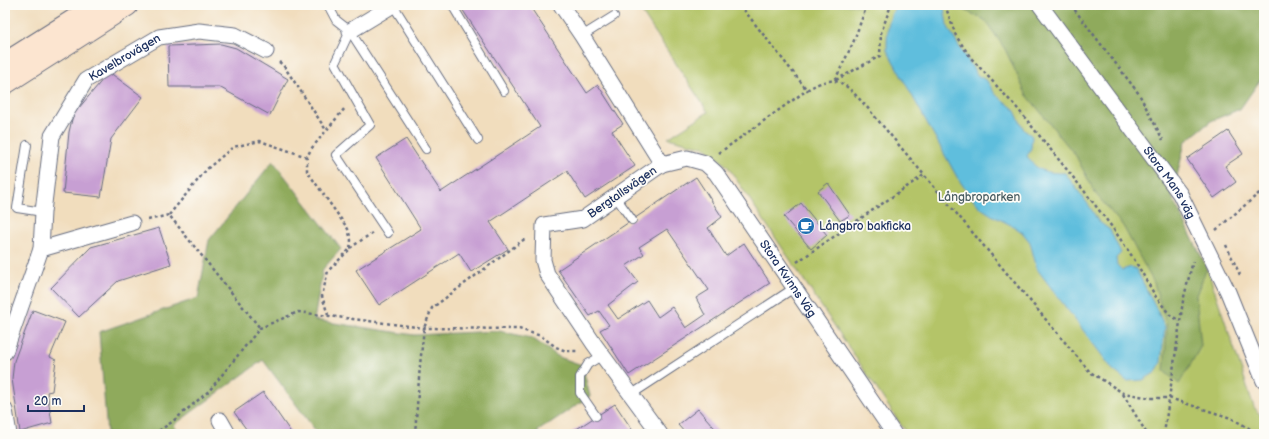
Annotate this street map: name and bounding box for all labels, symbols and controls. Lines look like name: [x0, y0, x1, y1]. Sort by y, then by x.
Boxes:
street label: Kavelbrovägen: [86, 31, 164, 85]
street label: Stora Mans väg: [1139, 144, 1198, 222]
street label: Bergtallsvägen: [585, 163, 660, 222]
park label: Långbroparken: [938, 190, 1020, 205]
cafe icon: Långbro bakficka: [796, 216, 816, 236]
place label: Långbro bakficka: [819, 219, 911, 234]
street label: Stora Kvinns Väg: [756, 237, 819, 320]
scale bar: [28, 387, 84, 413]
text: 20 m: [34, 394, 61, 409]

